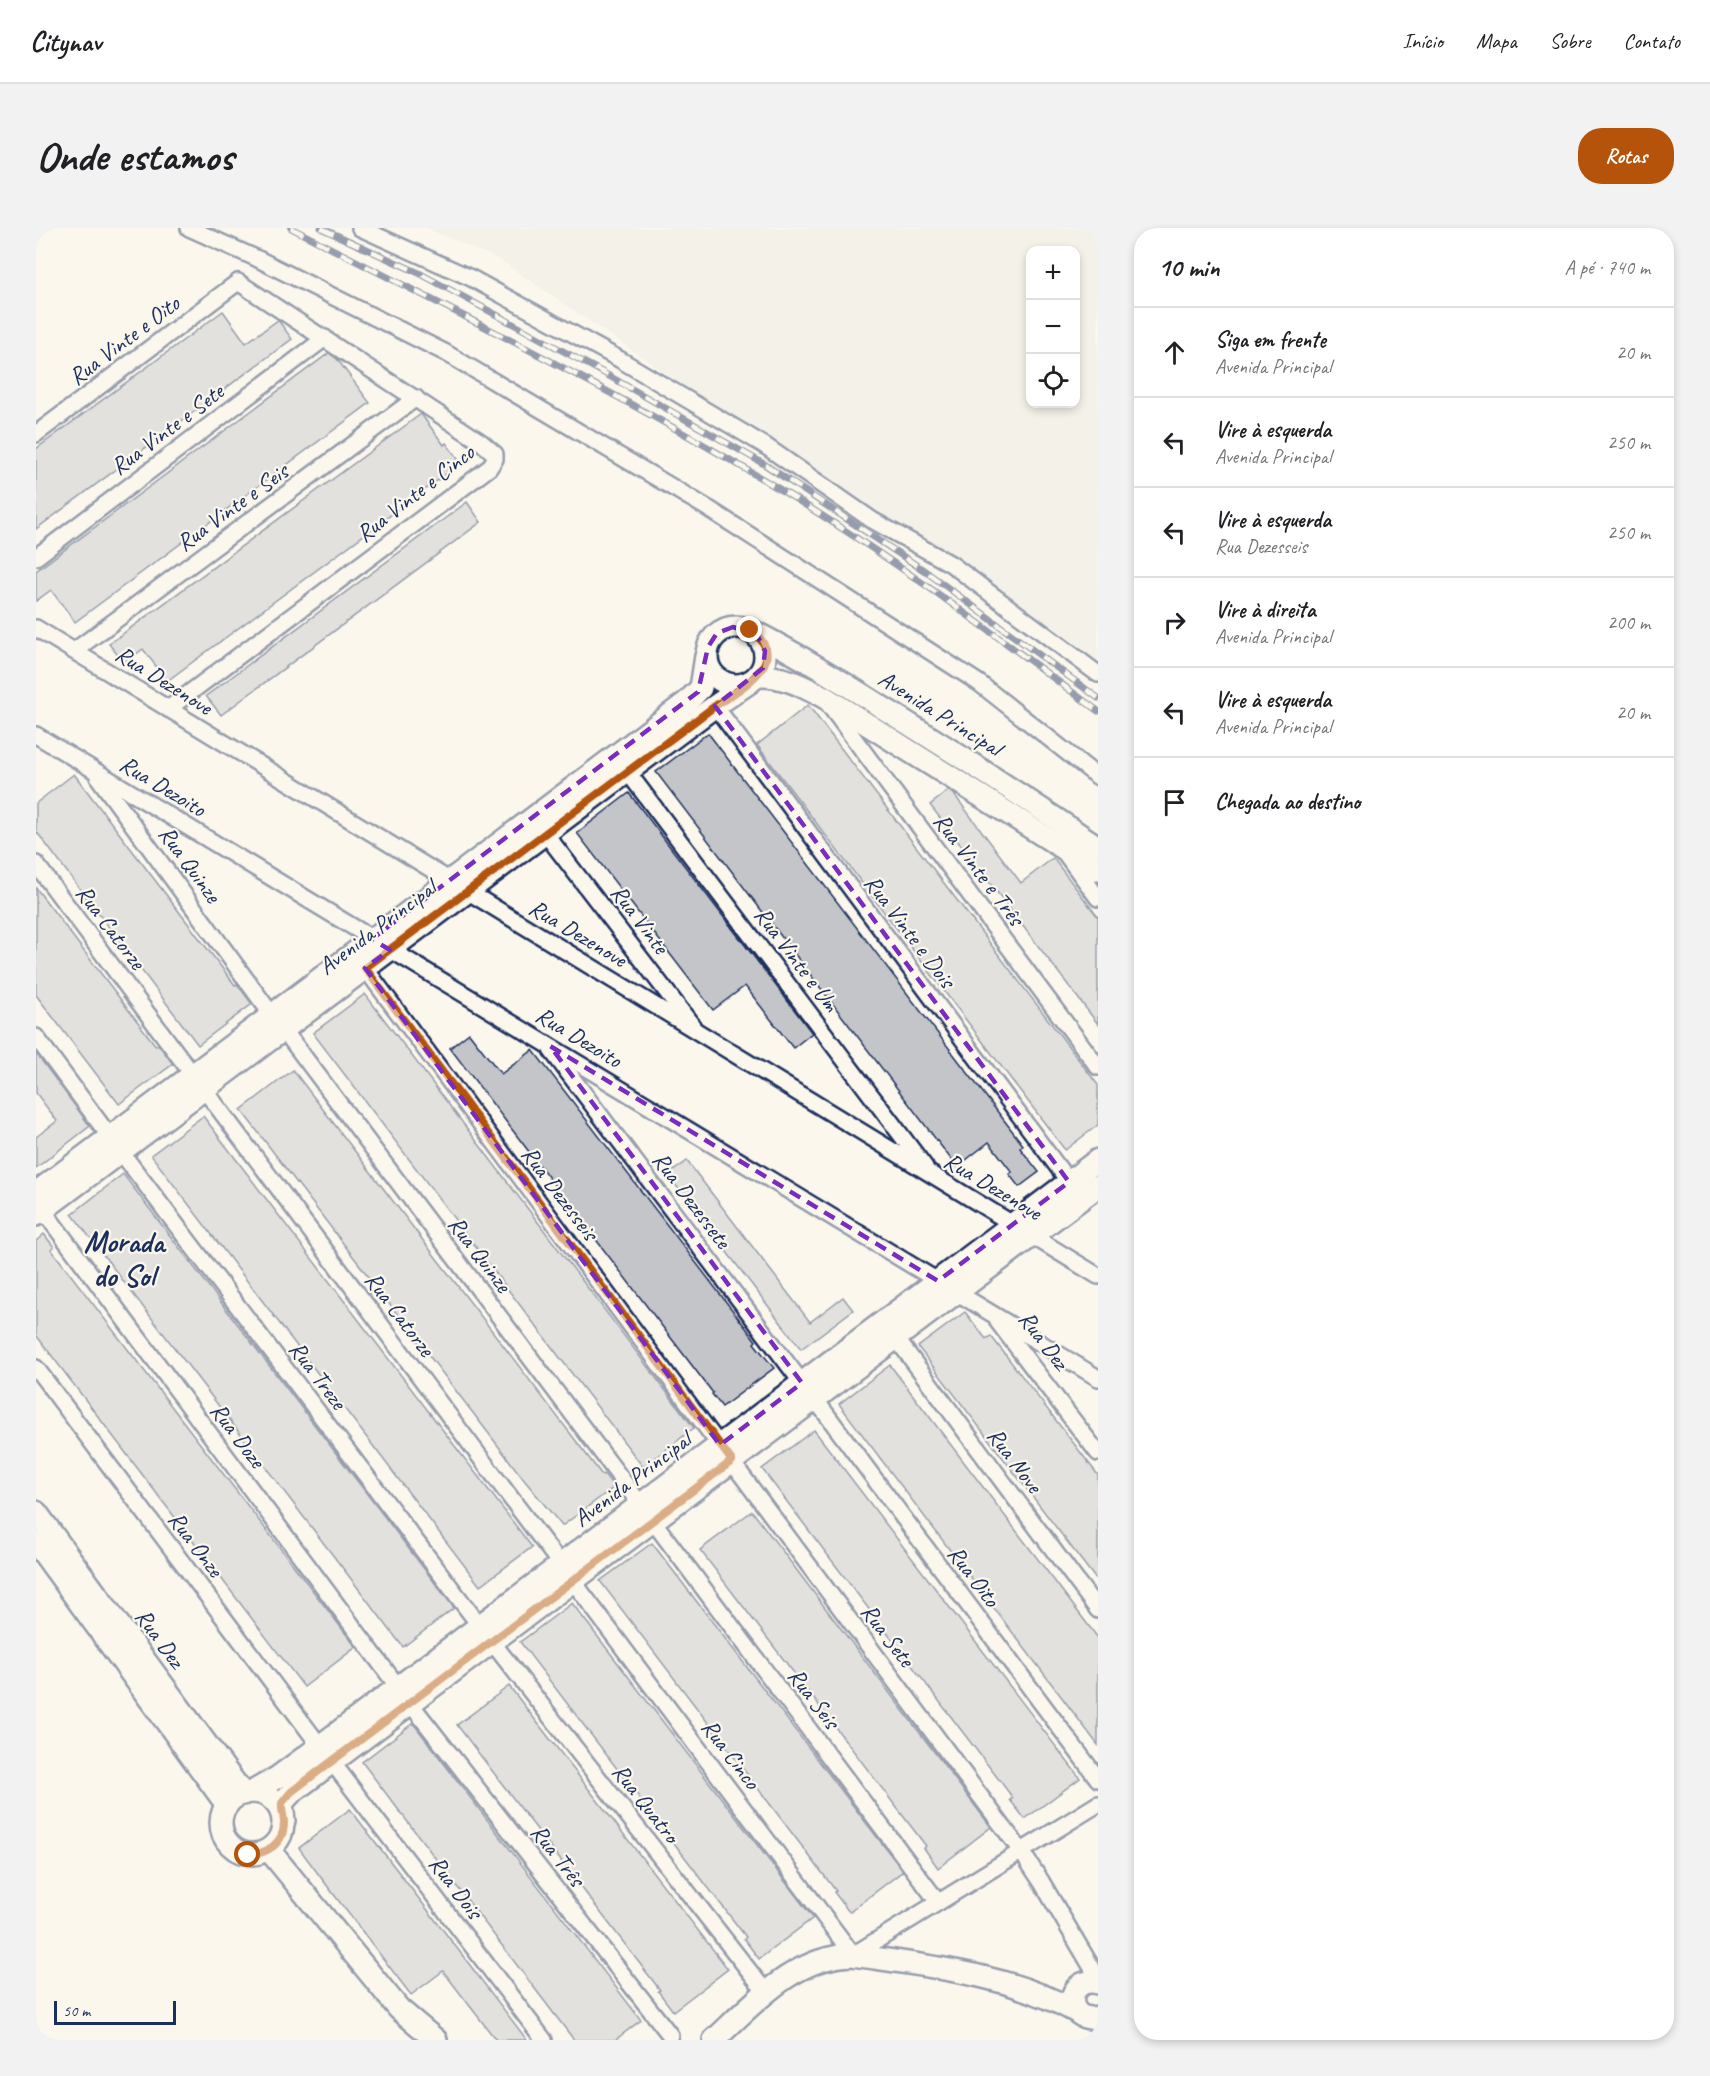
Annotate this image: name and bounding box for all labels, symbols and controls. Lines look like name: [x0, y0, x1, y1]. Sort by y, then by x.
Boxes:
text: Citynav: [30, 24, 101, 59]
text: Início: [1403, 28, 1443, 54]
text: Mapa: [1476, 28, 1517, 54]
text: Sobre: [1550, 28, 1590, 54]
text: Contato: [1623, 28, 1680, 54]
button: Rotas: [1578, 128, 1674, 184]
text: Onde estamos: [36, 130, 233, 183]
map controls: [1026, 246, 1080, 408]
button: +: [1026, 246, 1080, 300]
text: 10 min: [1158, 251, 1220, 284]
text: A pé · 740 m: [1565, 255, 1650, 280]
street label: Rua Vinte e Oito: [62, 288, 187, 392]
button: −: [1026, 300, 1080, 354]
text: Siga em frente: [1215, 326, 1326, 354]
icon: ahead: [1158, 336, 1191, 369]
text: 20 m: [1616, 340, 1650, 365]
button: locate: [1026, 354, 1080, 408]
text: Avenida Principal: [1215, 354, 1331, 379]
street label: Rua Vinte e Sete: [105, 375, 231, 481]
text: Vire à esquerda: [1215, 416, 1331, 444]
icon: left: [1158, 426, 1191, 459]
text: 250 m: [1607, 430, 1650, 455]
street label: Rua Vinte e Cinco: [350, 436, 481, 549]
text: Avenida Principal: [1215, 444, 1331, 469]
street label: Rua Vinte e Seis: [170, 455, 296, 558]
text: Vire à esquerda: [1215, 506, 1331, 534]
icon: left: [1158, 516, 1191, 549]
text: 250 m: [1607, 520, 1650, 545]
text: Rua Dezesseis: [1215, 534, 1307, 559]
text: Vire à direita: [1215, 596, 1315, 624]
icon: right: [1158, 606, 1191, 639]
text: 200 m: [1607, 610, 1650, 635]
route end: [736, 616, 762, 642]
text: Avenida Principal: [1215, 624, 1331, 649]
street label: Rua Dezenove: [110, 639, 220, 723]
street label: Avenida Principal: [873, 663, 1010, 765]
text: Vire à esquerda: [1215, 686, 1331, 714]
icon: left: [1158, 696, 1191, 729]
text: 20 m: [1616, 700, 1650, 725]
text: Avenida Principal: [1215, 714, 1331, 739]
street label: Rua Dezoito: [115, 749, 213, 824]
icon: arrive: [1158, 786, 1191, 819]
text: Chegada ao destino: [1215, 788, 1360, 816]
street label: Rua Vinte e Três: [927, 807, 1033, 933]
street label: Rua Quinze: [152, 820, 229, 910]
street label: Rua Vinte e Dois: [858, 869, 964, 996]
street label: Avenida Principal: [312, 871, 445, 981]
street label: Rua Vinte: [604, 878, 677, 961]
street label: Rua Catorze: [69, 879, 154, 977]
street label: Rua Dezenove: [524, 892, 634, 975]
street label: Rua Vinte e Um: [748, 901, 847, 1018]
street label: Rua Dezoito: [531, 1000, 629, 1075]
street label: Rua Dezesseis: [515, 1140, 607, 1248]
street label: Rua Dezenove: [939, 1145, 1049, 1228]
street label: Rua Dezessete: [646, 1146, 739, 1256]
street label: Rua Quinze: [442, 1210, 520, 1300]
district label: Morada do Sol: [84, 1223, 167, 1295]
street label: Rua Catorze: [358, 1266, 443, 1364]
street label: Rua Dez: [1012, 1305, 1077, 1377]
street label: Rua Treze: [283, 1335, 355, 1417]
street label: Rua Doze: [204, 1396, 274, 1475]
street label: Rua Nove: [981, 1421, 1051, 1500]
street label: Avenida Principal: [567, 1423, 700, 1533]
street label: Rua Onze: [162, 1505, 232, 1585]
street label: Rua Oito: [941, 1539, 1008, 1614]
street label: Rua Sete: [854, 1597, 923, 1674]
street label: Rua Dez: [129, 1603, 193, 1675]
street label: Rua Seis: [781, 1662, 848, 1737]
street label: Rua Cinco: [695, 1713, 768, 1796]
street label: Rua Quatro: [606, 1757, 688, 1851]
street label: Rua Três: [524, 1818, 593, 1894]
route start: [234, 1841, 260, 1867]
street label: Rua Dois: [423, 1849, 491, 1927]
scale bar: [54, 1998, 176, 2026]
text: 50 m: [63, 2001, 90, 2021]

